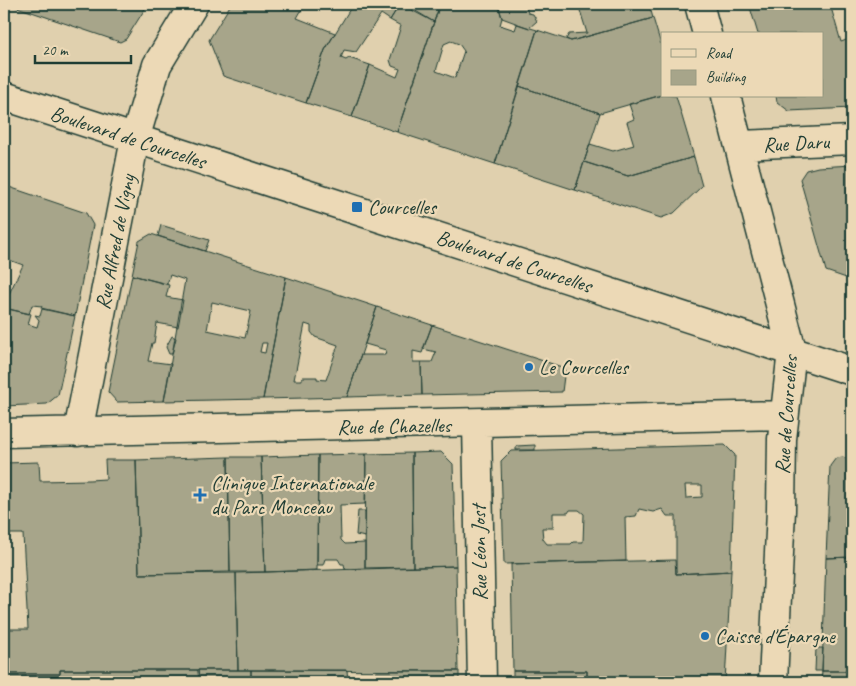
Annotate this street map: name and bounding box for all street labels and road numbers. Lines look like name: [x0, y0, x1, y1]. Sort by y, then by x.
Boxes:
street label: Boulevard de Courcelles: [47, 100, 211, 175]
street label: Rue Daru: [762, 128, 831, 158]
street label: Rue Alfred de Vigny: [89, 171, 141, 312]
street label: Boulevard de Courcelles: [433, 224, 597, 299]
street label: Rue de Courcelles: [769, 353, 803, 475]
street label: Rue de Chazelles: [337, 412, 453, 440]
street label: Rue Léon Jost: [465, 502, 493, 601]

